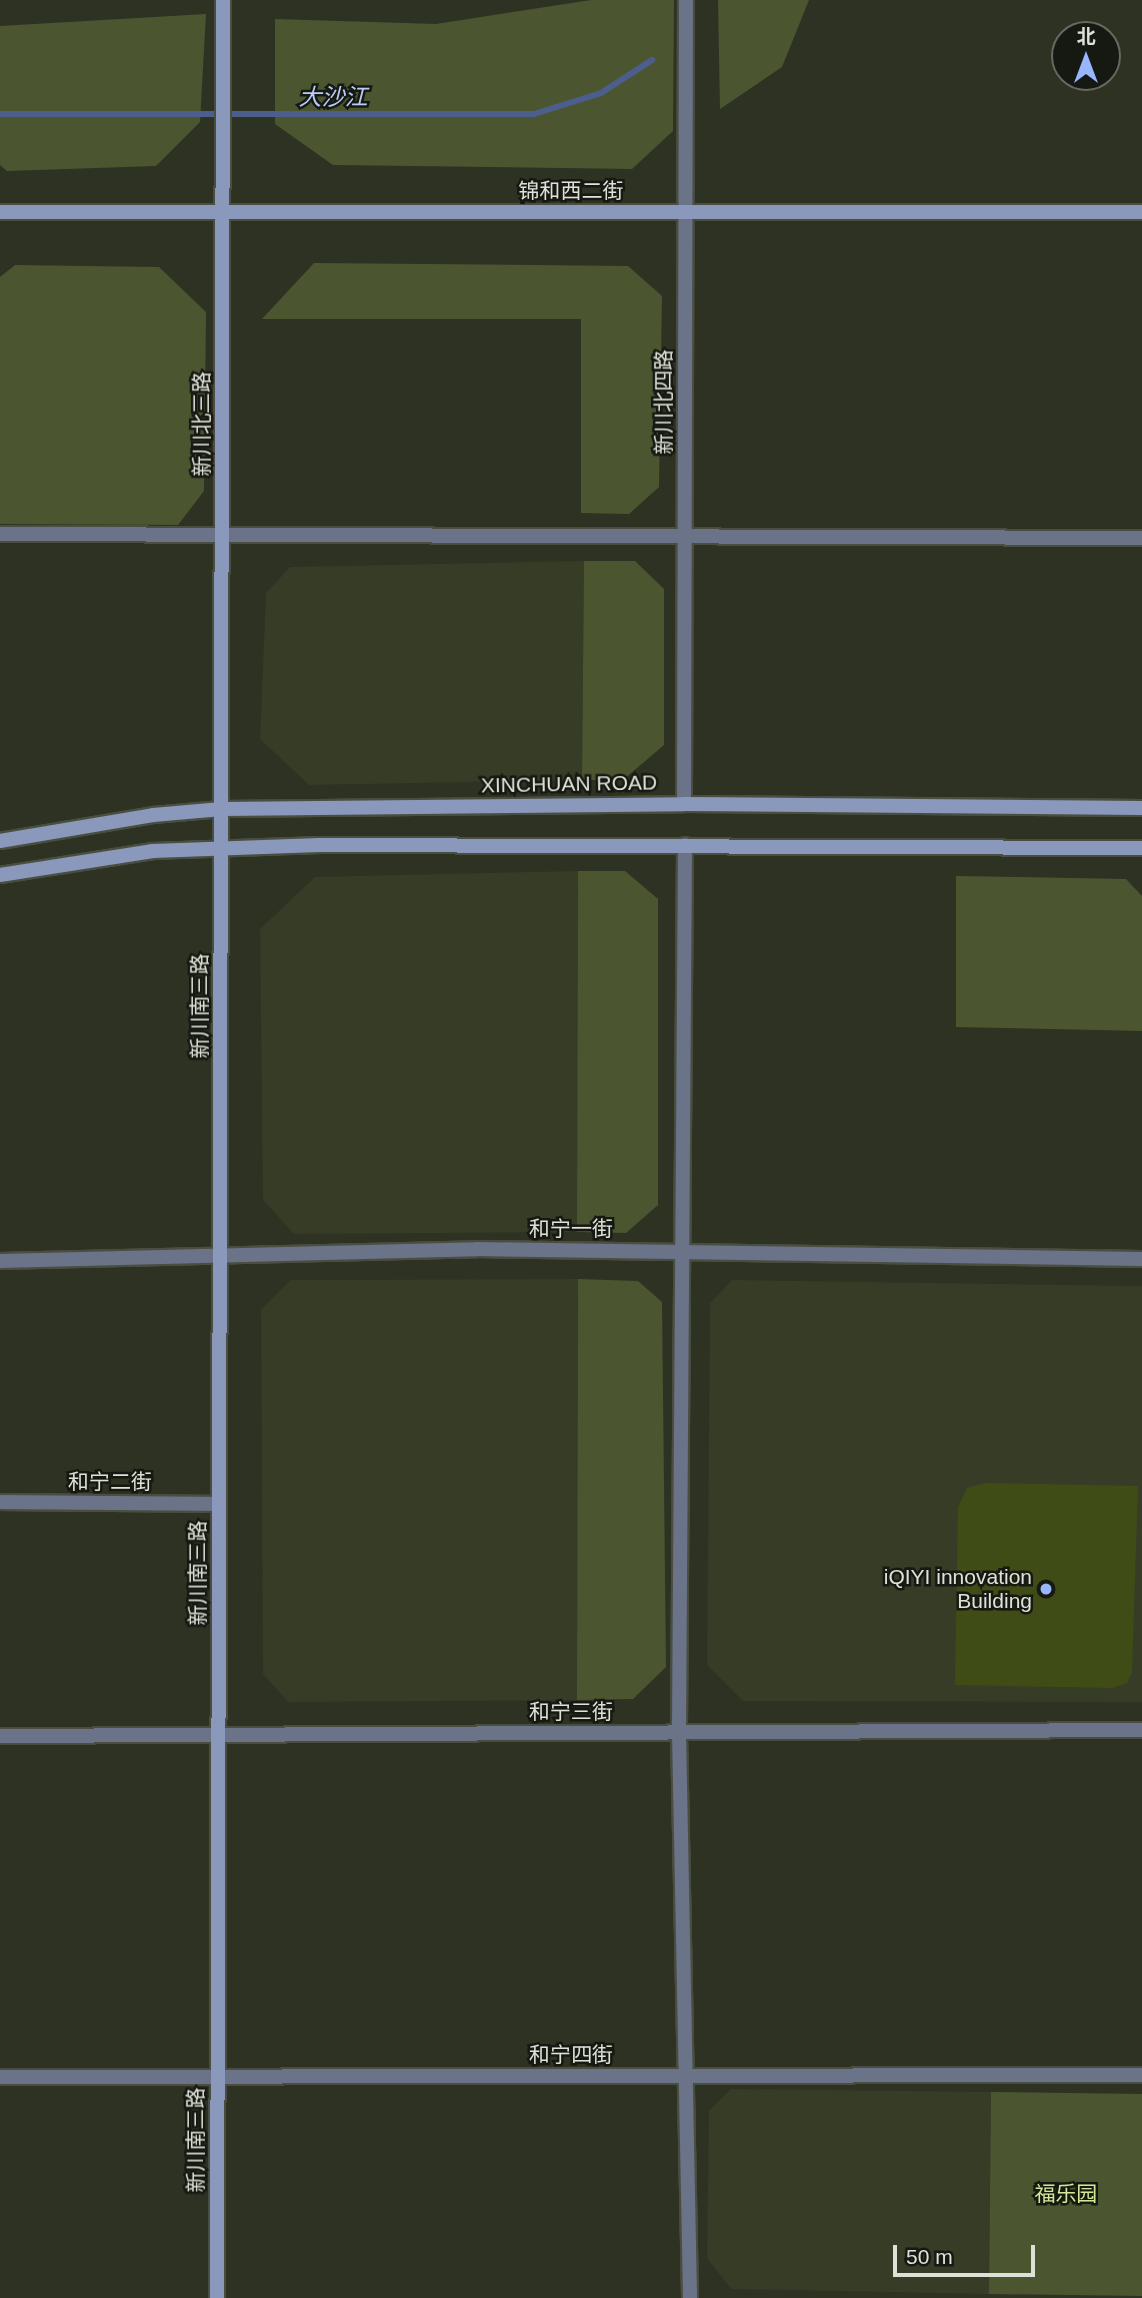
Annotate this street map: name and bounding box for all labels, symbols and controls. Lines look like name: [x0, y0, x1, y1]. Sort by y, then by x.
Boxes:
north arrow: [1051, 21, 1121, 91]
text: 北: [1076, 26, 1096, 47]
water label: 大沙江: [299, 83, 367, 111]
street label: 锦和西二街: [519, 178, 623, 204]
street label: 新川北四路: [651, 350, 677, 454]
street label: 新川北三路: [189, 372, 215, 476]
street label: XINCHUAN ROAD: [481, 770, 657, 798]
street label: 新川南三路: [187, 954, 213, 1058]
street label: 和宁一街: [529, 1216, 613, 1242]
street label: 和宁二街: [68, 1469, 152, 1495]
street label: 新川南三路: [185, 1521, 211, 1625]
place label: iQIYI innovation Building: [884, 1564, 1032, 1614]
marker: iQIYI innovation Building: [1038, 1581, 1054, 1597]
street label: 和宁三街: [529, 1699, 613, 1725]
street label: 和宁四街: [529, 2042, 613, 2068]
street label: 新川南三路: [183, 2088, 209, 2192]
park label: 福乐园: [1035, 2181, 1097, 2207]
scale bar: [897, 2232, 1039, 2276]
text: 50 m: [906, 2245, 953, 2268]

